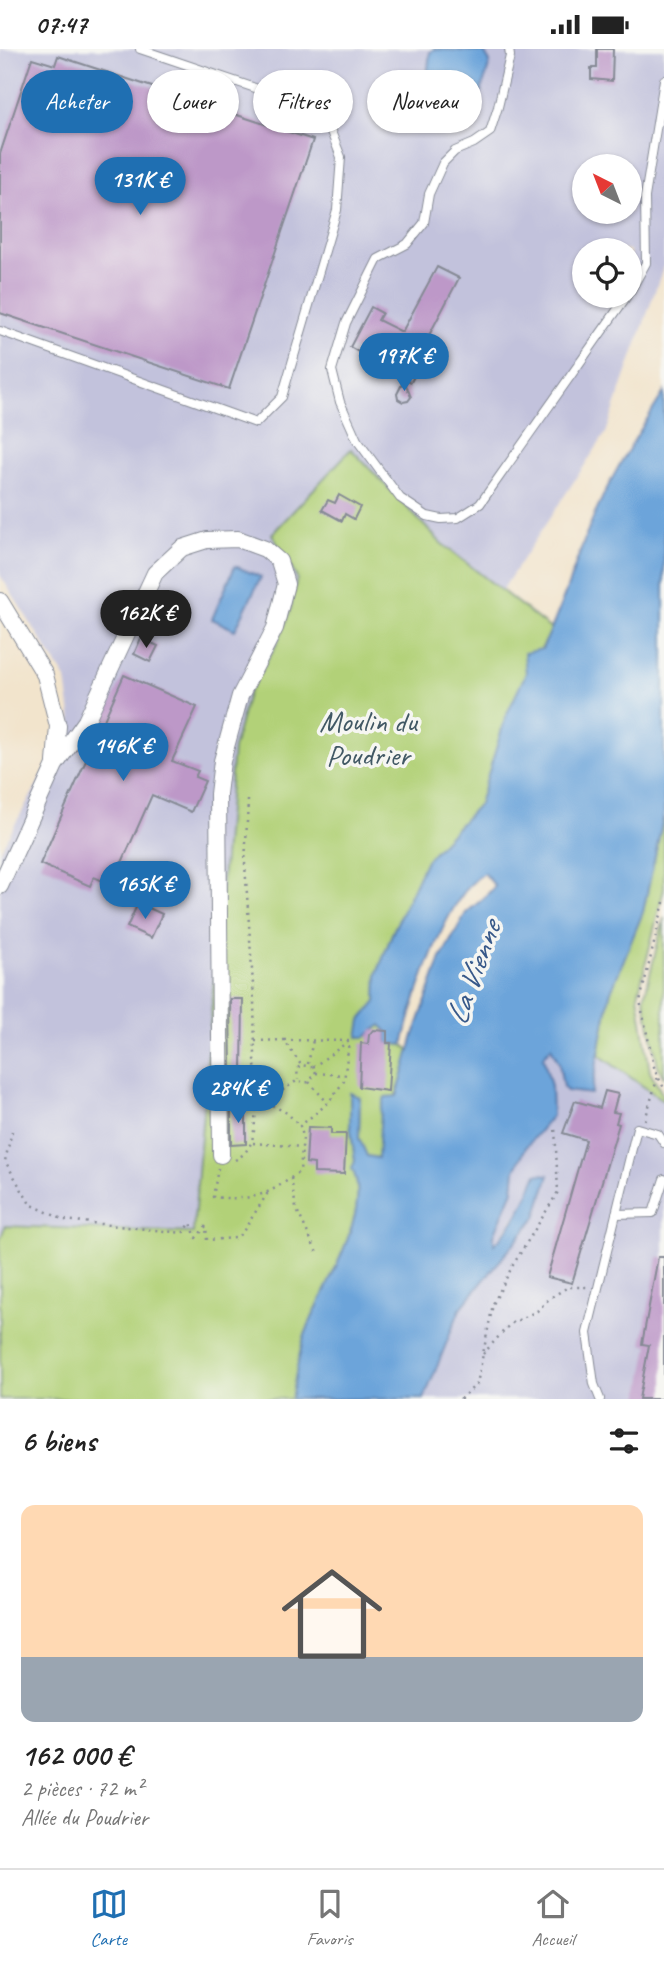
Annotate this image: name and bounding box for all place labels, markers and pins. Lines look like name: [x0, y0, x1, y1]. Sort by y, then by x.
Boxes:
pin: 131K €: [83, 157, 197, 217]
pin: 197K €: [347, 333, 461, 393]
pin: 162K €: [89, 591, 203, 650]
pin: 146K €: [66, 723, 180, 783]
pin: 165K €: [88, 861, 202, 921]
pin: 284K €: [181, 1065, 295, 1125]

